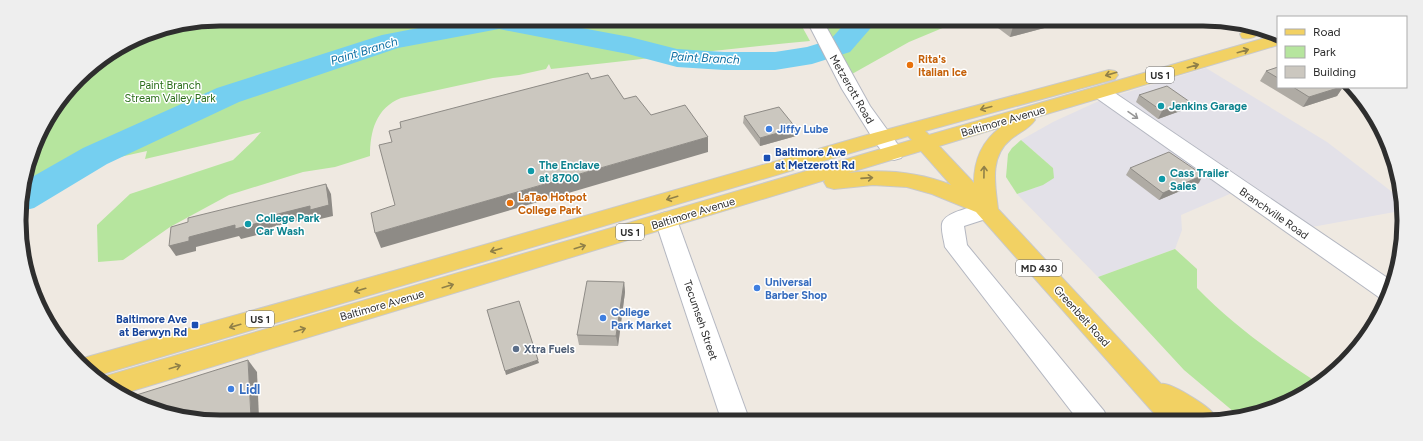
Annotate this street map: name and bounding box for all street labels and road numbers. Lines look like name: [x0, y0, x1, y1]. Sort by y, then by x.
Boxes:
street label: Metzerott Road: [827, 53, 877, 126]
road number: US 1: [1146, 67, 1174, 83]
street label: Baltimore Avenue: [960, 103, 1047, 140]
street label: Branchville Road: [1237, 185, 1311, 242]
street label: Baltimore Avenue: [650, 195, 737, 232]
road number: US 1: [616, 224, 644, 240]
road number: MD 430: [1016, 260, 1062, 276]
street label: Tecumseh Street: [681, 279, 720, 362]
street label: Greenbelt Road: [1051, 283, 1112, 349]
street label: Baltimore Avenue: [339, 287, 426, 324]
road number: US 1: [246, 311, 274, 327]

